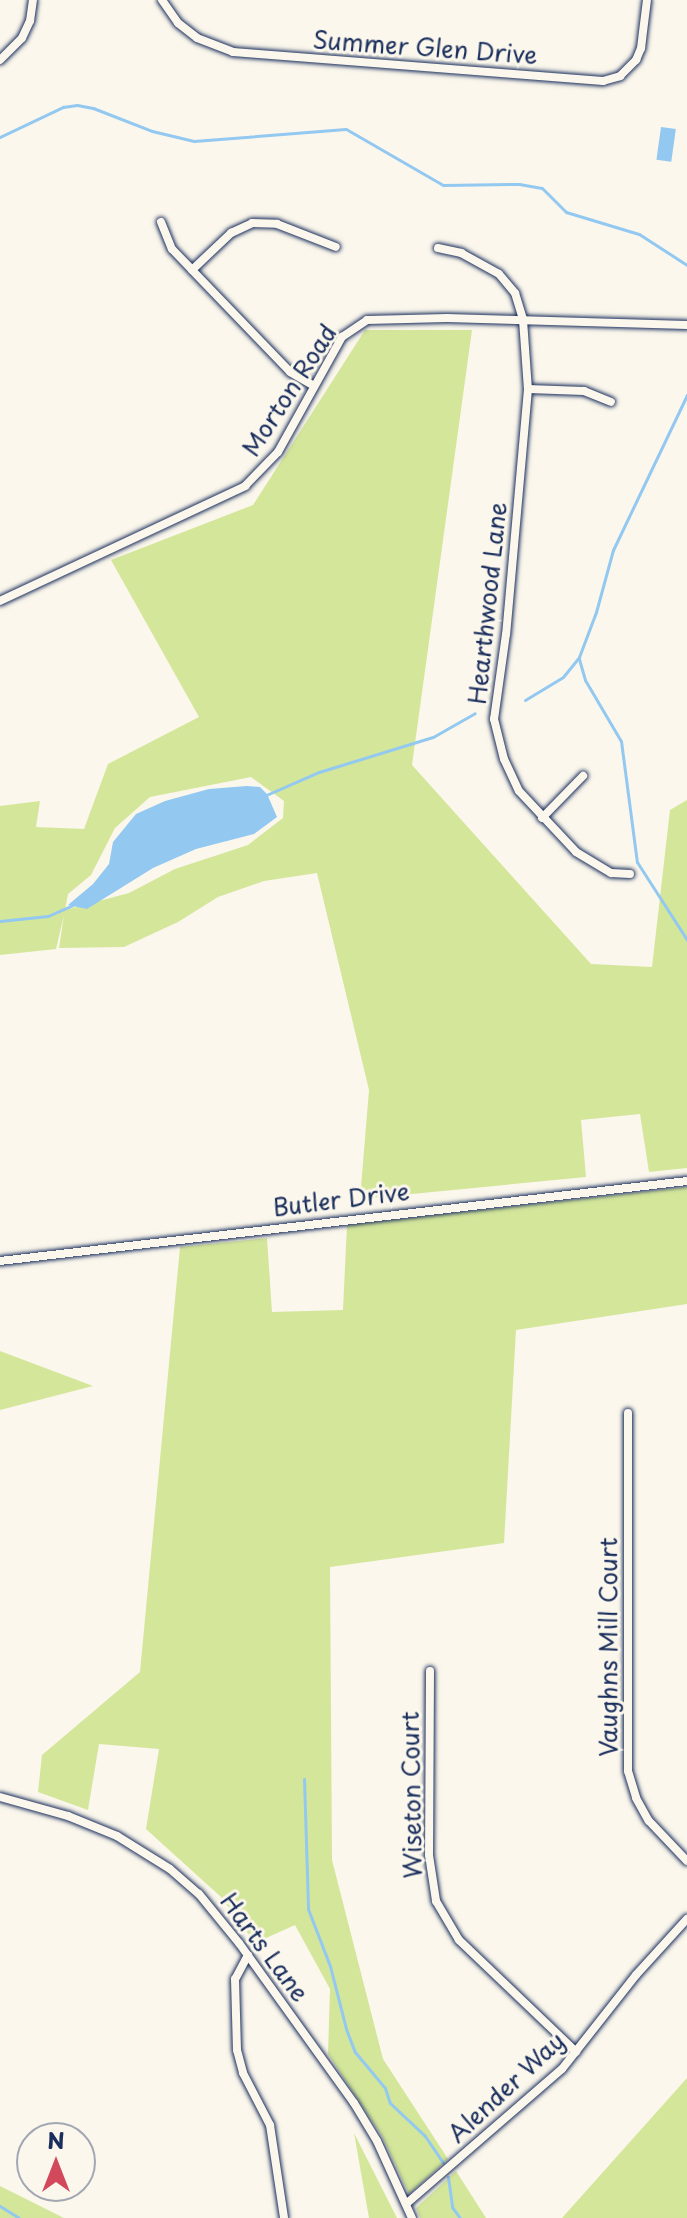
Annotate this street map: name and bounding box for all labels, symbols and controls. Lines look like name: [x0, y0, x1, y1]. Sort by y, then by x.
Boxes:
street label: Summer Glen Drive: [310, 25, 540, 69]
street label: Morton Road: [236, 319, 342, 461]
street label: Hearthwood Lane: [462, 500, 512, 706]
street label: Butler Drive: [270, 1176, 412, 1222]
street label: Vaughns Mill Court: [594, 1537, 622, 1757]
street label: Wiseton Court: [395, 1711, 427, 1879]
street label: Harts Lane: [214, 1887, 316, 2007]
street label: Alender Way: [442, 2025, 570, 2149]
north arrow: [16, 2122, 96, 2202]
text: N: [47, 2123, 65, 2156]

